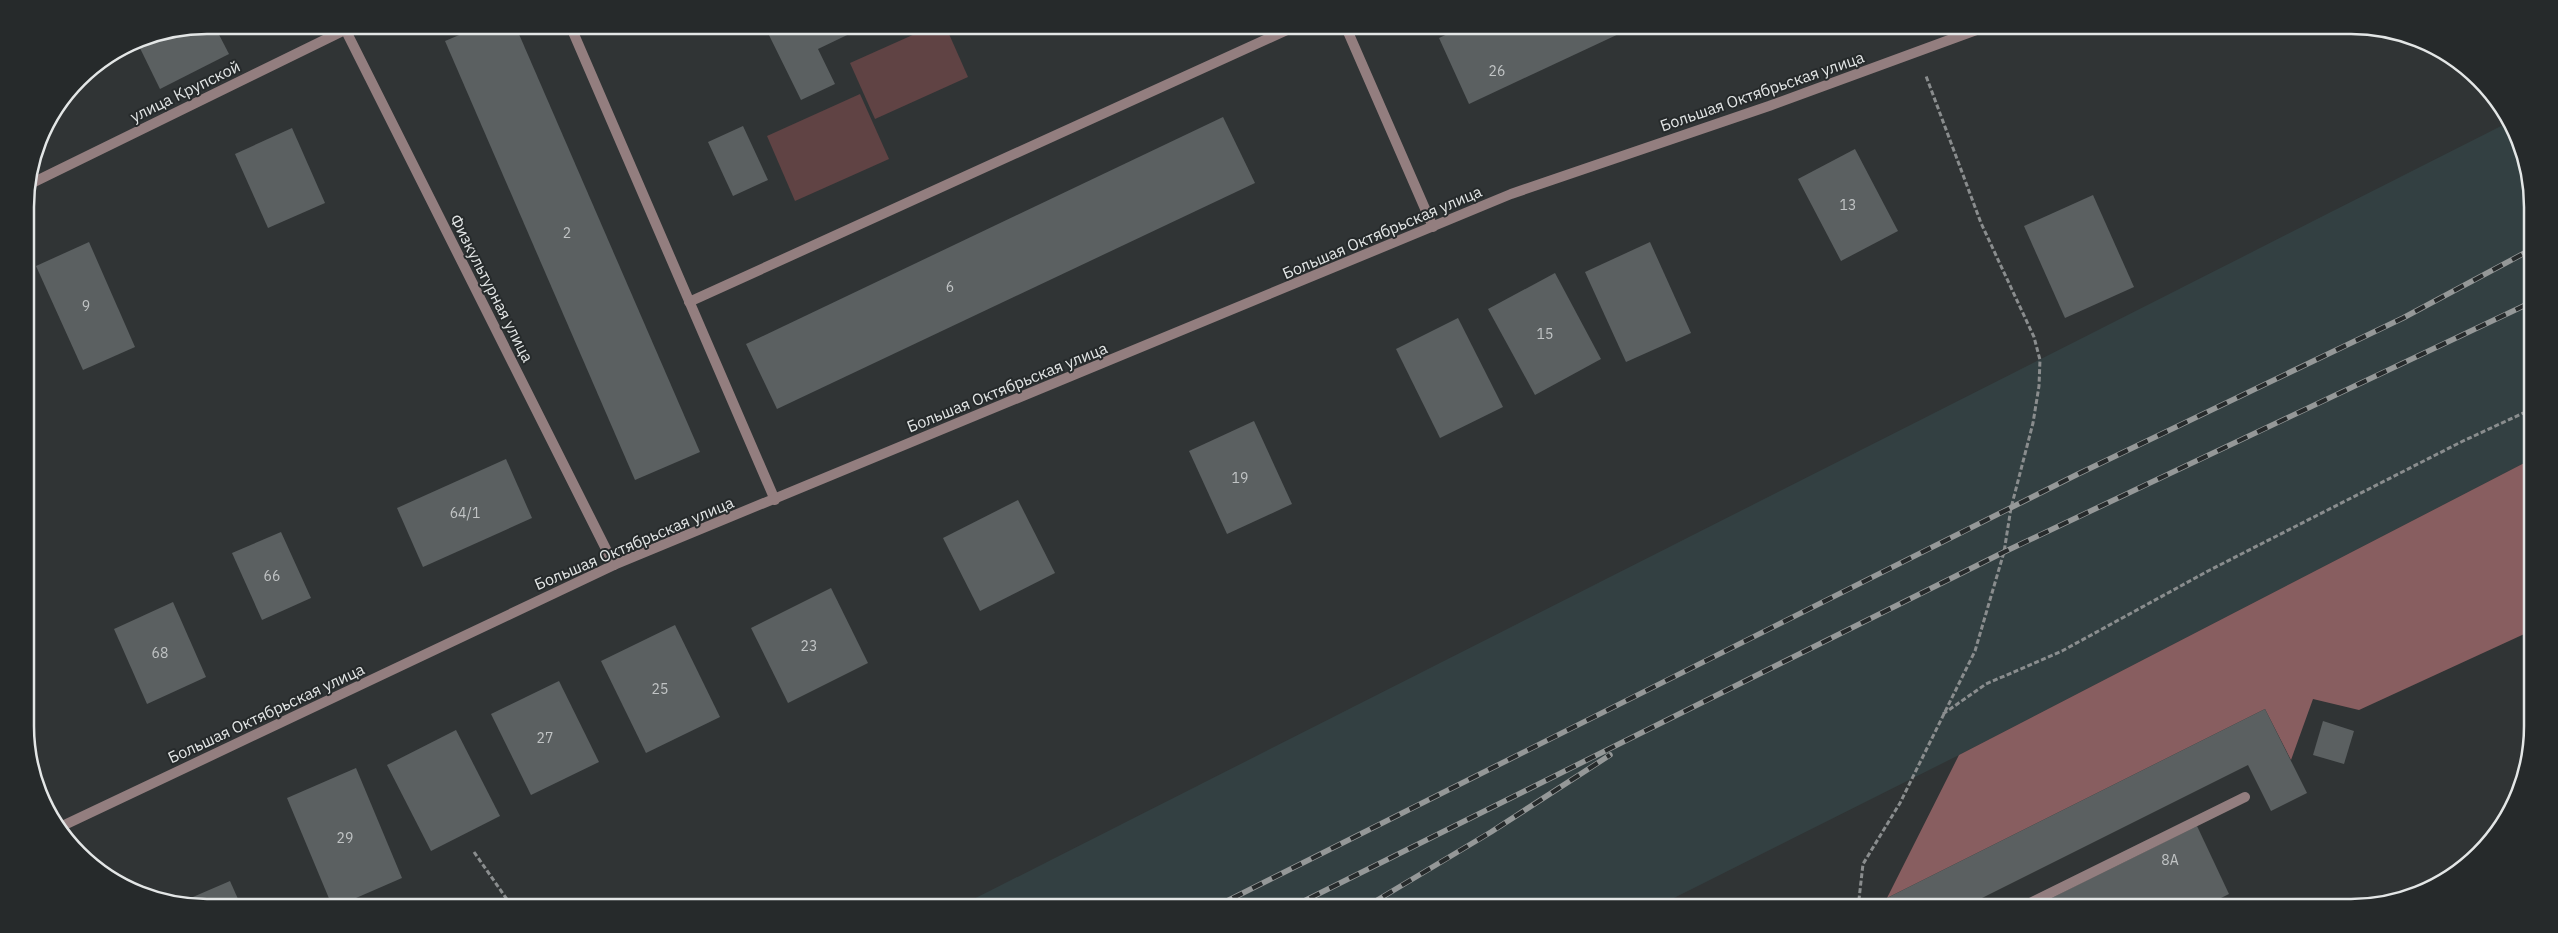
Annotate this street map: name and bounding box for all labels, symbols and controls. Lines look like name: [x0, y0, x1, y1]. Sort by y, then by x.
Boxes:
street label: Большая Октябрьская улица: [1657, 46, 1867, 135]
street label: улица Крупской: [127, 56, 243, 126]
house number: 26: [1489, 62, 1505, 80]
street label: Большая Октябрьская улица: [1279, 181, 1485, 283]
house number: 13: [1840, 196, 1856, 214]
street label: Физкультурная улица: [446, 211, 538, 366]
house number: 2: [563, 224, 571, 242]
house number: 6: [946, 278, 954, 296]
house number: 9: [82, 297, 90, 315]
house number: 15: [1537, 325, 1553, 343]
street label: Большая Октябрьская улица: [904, 337, 1111, 436]
house number: 19: [1232, 469, 1248, 487]
street label: Большая Октябрьская улица: [531, 492, 737, 594]
house number: 64/1: [450, 504, 480, 522]
house number: 66: [264, 567, 280, 585]
house number: 23: [801, 637, 817, 655]
house number: 68: [152, 644, 168, 662]
street label: Большая Октябрьская улица: [164, 658, 368, 767]
house number: 25: [652, 680, 668, 698]
house number: 27: [537, 729, 553, 747]
house number: 29: [337, 829, 353, 847]
house number: 8А: [2161, 851, 2179, 869]

